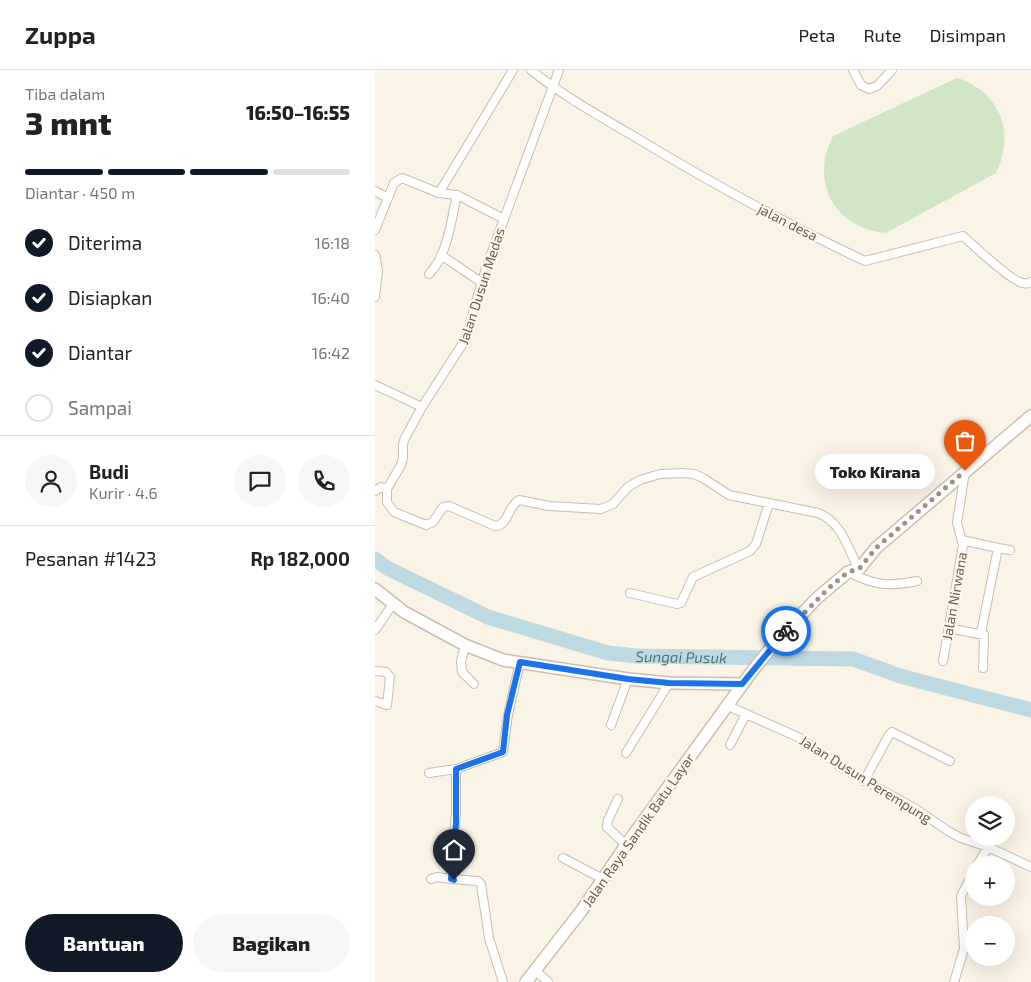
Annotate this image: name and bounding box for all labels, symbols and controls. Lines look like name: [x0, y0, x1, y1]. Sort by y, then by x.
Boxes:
text: Zuppa: [25, 20, 96, 49]
text: Peta: [799, 24, 836, 46]
text: Rute: [864, 24, 901, 46]
text: Disimpan: [929, 24, 1006, 46]
text: Tiba dalam: [25, 84, 105, 103]
text: 16:50–16:55: [246, 101, 350, 124]
text: 3 mnt: [25, 103, 112, 141]
text: Diantar · 450 m: [25, 183, 135, 202]
street label: jalan desa: [755, 200, 821, 244]
street label: Jalan Dusun Medas: [454, 225, 508, 347]
icon: check: [25, 229, 53, 257]
text: Diterima: [68, 231, 142, 254]
text: 16:18: [315, 233, 350, 252]
icon: check: [25, 284, 53, 312]
text: Disiapkan: [68, 286, 152, 309]
text: 16:40: [311, 288, 350, 307]
icon: check: [25, 339, 53, 367]
text: Diantar: [68, 341, 132, 364]
text: 16:42: [312, 343, 350, 362]
text: Sampai: [68, 396, 132, 419]
pin: [944, 420, 986, 471]
icon: bag: [951, 427, 979, 455]
callout: Toko Kirana: [815, 454, 935, 488]
button: person: [25, 455, 77, 507]
button: chat: [234, 455, 286, 507]
button: phone: [298, 455, 350, 507]
text: Budi: [89, 460, 129, 483]
text: Toko Kirana: [830, 462, 920, 481]
text: Kurir · 4.6: [89, 483, 158, 502]
text: Pesanan #1423: [25, 547, 157, 570]
text: Rp 182,000: [251, 547, 350, 570]
street label: Jalan Nirwana: [938, 550, 970, 642]
courier: [761, 606, 811, 656]
icon: bike: [772, 617, 800, 645]
water label: Sungai Pusuk: [636, 647, 727, 666]
street label: Jalan Dusun Perempung: [797, 731, 935, 827]
street label: Jalan Raya Sandik Batu Layar: [578, 750, 698, 910]
map controls: [965, 796, 1015, 966]
button: layers: [965, 796, 1015, 846]
pin: [433, 829, 475, 880]
icon: home: [440, 836, 468, 864]
button: +: [965, 856, 1015, 906]
button: Bantuan: [25, 914, 183, 972]
button: Bagikan: [193, 914, 350, 972]
button: −: [965, 916, 1015, 966]

